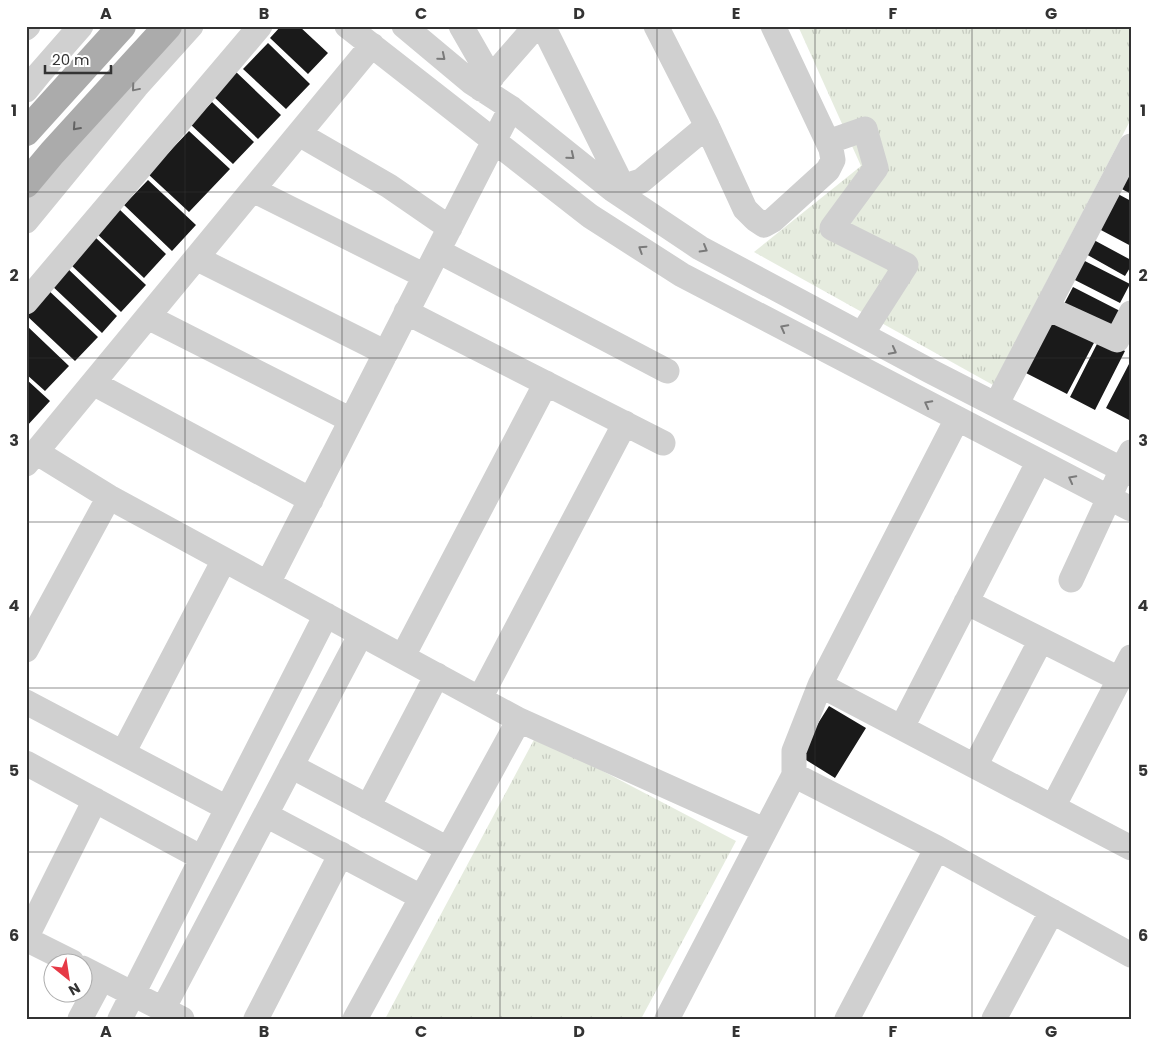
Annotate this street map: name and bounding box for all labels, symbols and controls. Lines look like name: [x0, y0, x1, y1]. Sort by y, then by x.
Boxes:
text: A: [100, 2, 112, 25]
text: B: [259, 2, 269, 25]
text: C: [415, 2, 427, 25]
text: D: [573, 2, 585, 25]
text: E: [732, 2, 740, 25]
text: F: [889, 2, 898, 25]
text: G: [1045, 2, 1057, 25]
scale bar: [45, 42, 111, 74]
text: 20 m: [52, 49, 90, 70]
one-way arrow: [436, 52, 445, 61]
one-way arrow: [132, 83, 141, 92]
text: 1: [11, 99, 17, 122]
text: 1: [1140, 99, 1146, 122]
one-way arrow: [73, 121, 82, 130]
one-way arrow: [565, 150, 574, 158]
one-way arrow: [698, 243, 707, 253]
one-way arrow: [638, 246, 647, 256]
text: 2: [9, 264, 19, 287]
text: 2: [1138, 264, 1148, 287]
one-way arrow: [780, 324, 789, 334]
one-way arrow: [888, 345, 897, 355]
one-way arrow: [924, 400, 933, 410]
text: 3: [9, 429, 19, 452]
text: 3: [1138, 429, 1148, 452]
one-way arrow: [1068, 475, 1077, 485]
text: 4: [9, 594, 20, 617]
text: 4: [1138, 594, 1149, 617]
text: 5: [9, 759, 19, 782]
text: 5: [1138, 759, 1148, 782]
text: 6: [9, 924, 19, 947]
text: 6: [1138, 924, 1148, 947]
north arrow: [42, 952, 92, 1002]
text: N: [65, 978, 84, 1001]
text: A: [100, 1020, 112, 1043]
text: B: [259, 1020, 269, 1043]
text: C: [415, 1020, 427, 1043]
text: D: [573, 1020, 585, 1043]
text: E: [732, 1020, 740, 1043]
text: F: [889, 1020, 898, 1043]
text: G: [1045, 1020, 1057, 1043]

